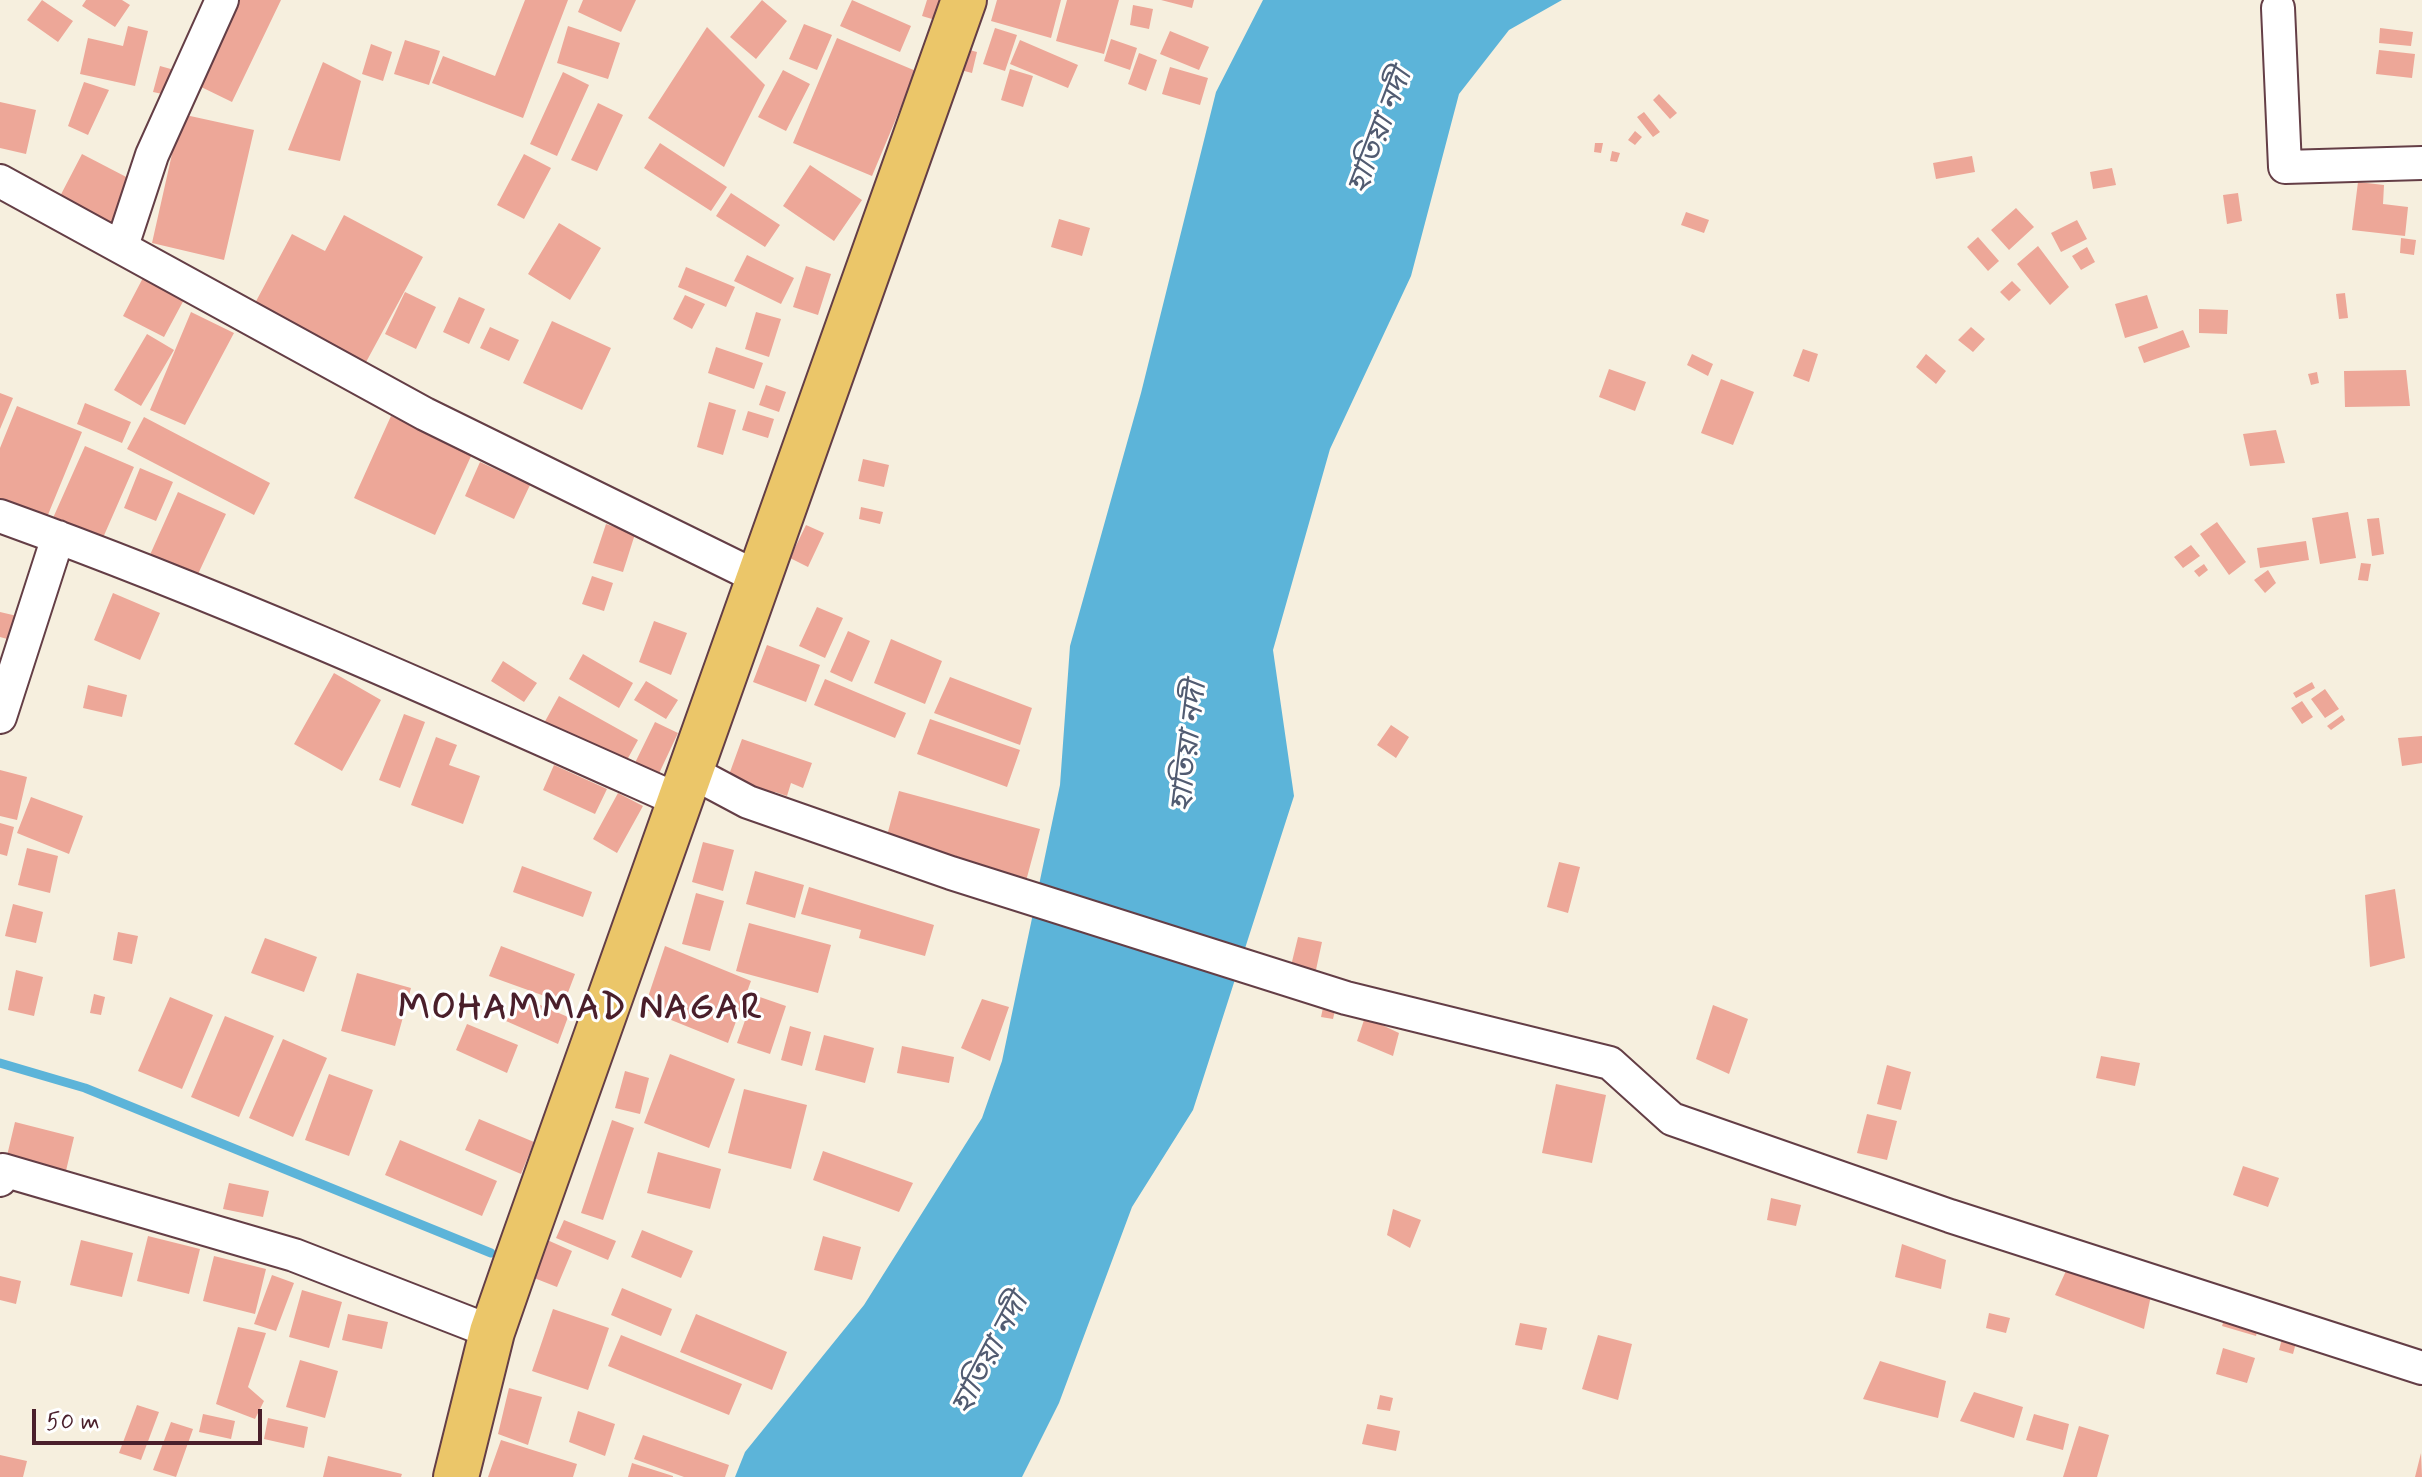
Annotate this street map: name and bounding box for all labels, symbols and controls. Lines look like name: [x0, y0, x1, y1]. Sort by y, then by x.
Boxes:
water label: হাতিয়া নদী: [1342, 65, 1422, 199]
water label: হাতিয়া নদী: [1165, 680, 1217, 814]
district label: MOHAMMAD NAGAR: [400, 988, 762, 1032]
water label: হাতিয়া নদী: [945, 1289, 1039, 1421]
scale bar: [36, 1393, 266, 1443]
text: 50 m: [46, 1407, 100, 1438]

